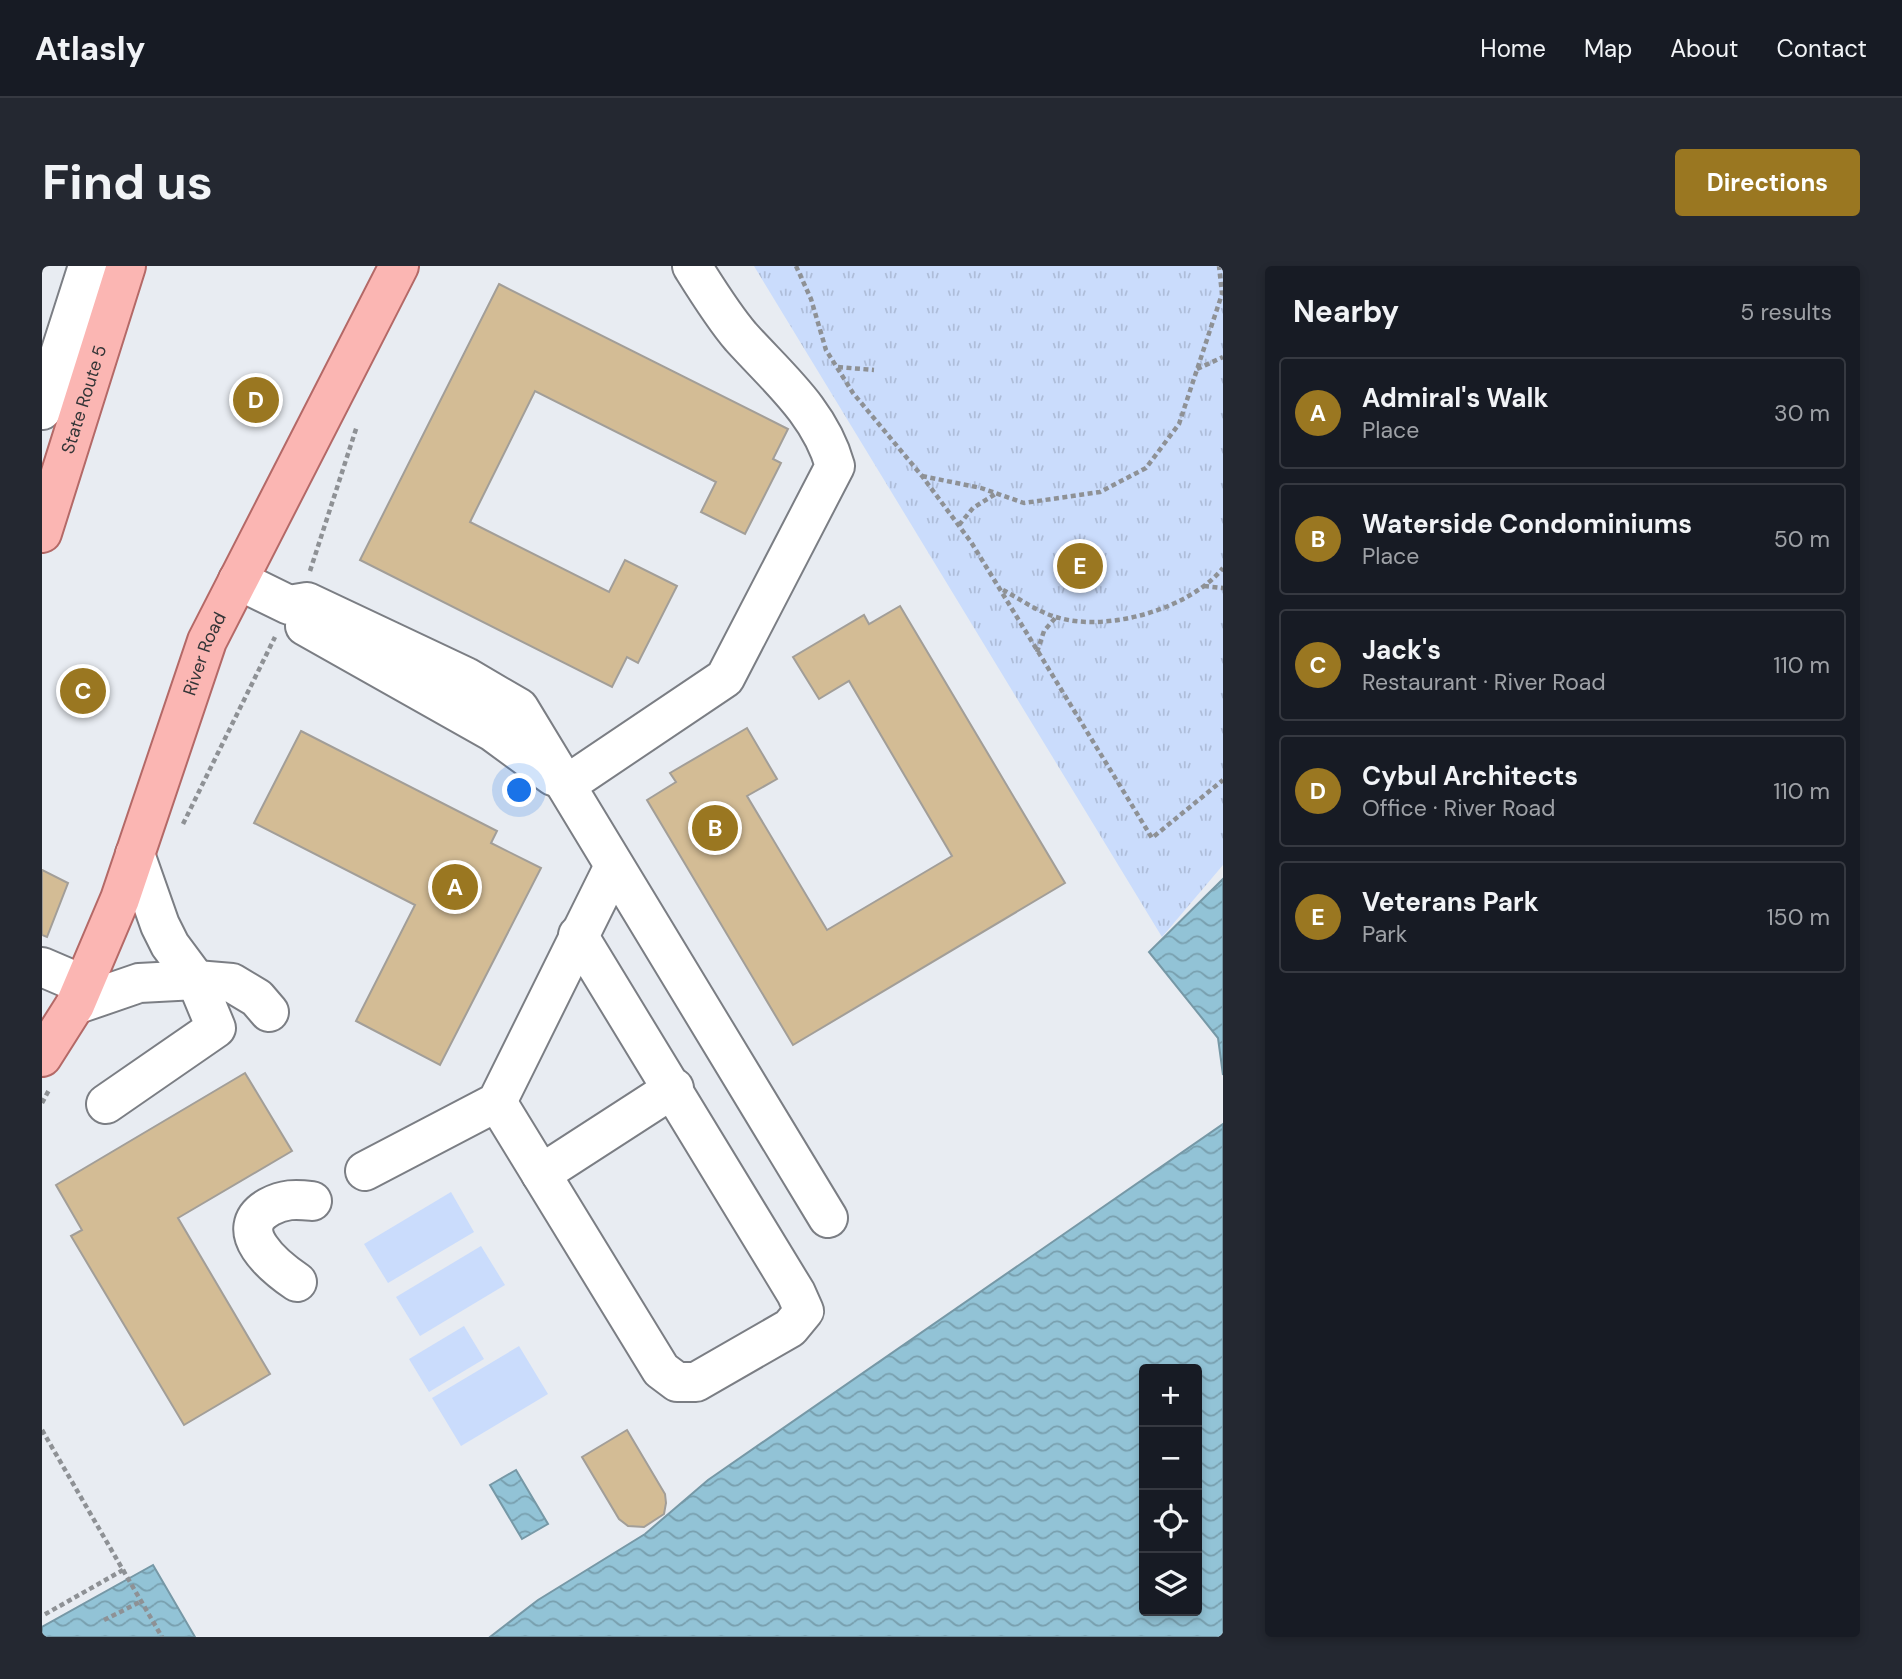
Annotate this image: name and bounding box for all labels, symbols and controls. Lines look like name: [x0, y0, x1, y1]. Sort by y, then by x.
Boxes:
text: Atlasly: [35, 27, 145, 70]
text: Home: [1480, 33, 1546, 64]
text: Map: [1584, 33, 1632, 64]
text: About: [1670, 33, 1739, 64]
text: Contact: [1777, 33, 1867, 64]
button: Directions: [1675, 149, 1860, 216]
text: Find us: [42, 150, 213, 214]
text: Nearby: [1293, 292, 1399, 331]
text: 5 results: [1740, 297, 1832, 327]
street label: State Route 5: [56, 342, 112, 457]
pin: D: [233, 374, 279, 426]
text: Admiral's Walk: [1362, 381, 1548, 415]
text: A: [1310, 398, 1326, 428]
text: 30 m: [1774, 398, 1830, 428]
text: Place: [1362, 415, 1419, 445]
text: Waterside Condominiums: [1362, 507, 1692, 541]
text: B: [1311, 524, 1325, 554]
text: 50 m: [1774, 524, 1830, 554]
pin: E: [1057, 540, 1103, 592]
text: Place: [1362, 541, 1419, 571]
street label: River Road: [177, 608, 232, 699]
text: Jack's: [1362, 633, 1441, 667]
text: C: [1310, 650, 1326, 680]
text: 110 m: [1773, 650, 1830, 680]
pin: C: [60, 665, 106, 717]
text: Restaurant · River Road: [1362, 667, 1606, 697]
text: Cybul Architects: [1362, 759, 1578, 793]
your location: [502, 773, 536, 807]
text: D: [1310, 776, 1326, 806]
text: 110 m: [1773, 776, 1830, 806]
text: Office · River Road: [1362, 793, 1556, 823]
pin: B: [692, 802, 738, 854]
pin: A: [432, 861, 478, 913]
text: Veterans Park: [1362, 885, 1539, 919]
text: E: [1311, 902, 1325, 932]
text: 150 m: [1766, 902, 1830, 932]
text: Park: [1362, 919, 1407, 949]
map controls: [1139, 1364, 1202, 1616]
button: +: [1139, 1364, 1202, 1427]
button: −: [1139, 1427, 1202, 1490]
button: locate: [1139, 1490, 1202, 1553]
button: layers: [1139, 1553, 1202, 1616]

